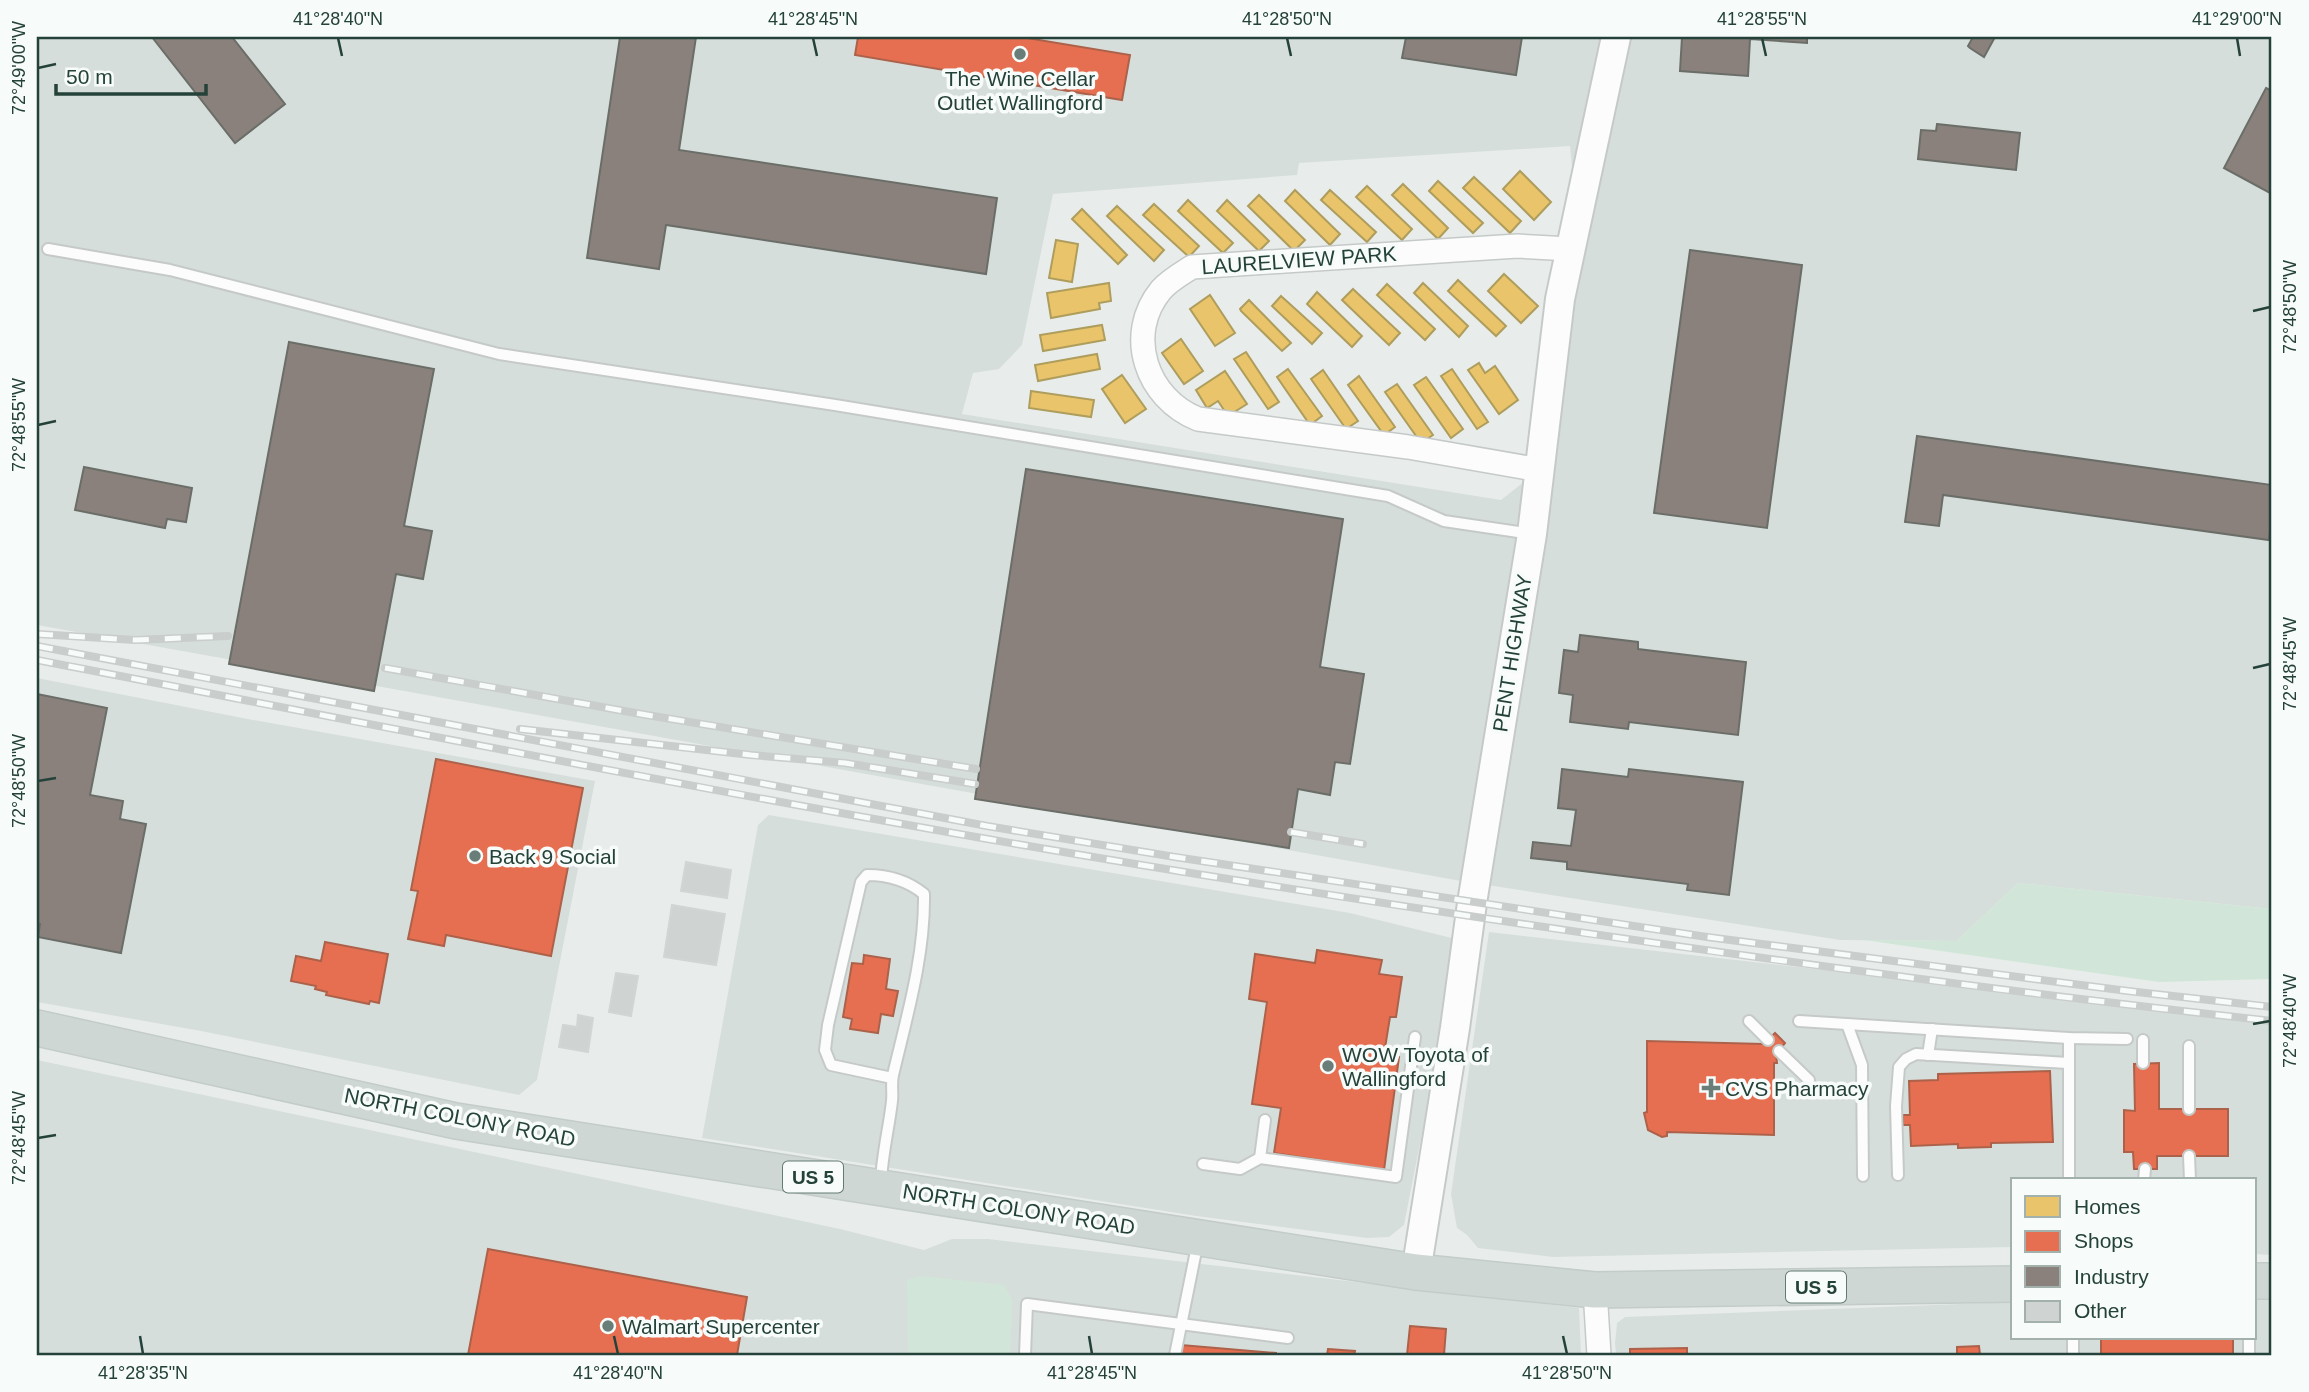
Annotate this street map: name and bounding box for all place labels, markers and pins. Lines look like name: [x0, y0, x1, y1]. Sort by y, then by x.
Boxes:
marker: The Wine Cellar Outlet Wallingford: [1012, 46, 1028, 62]
place label: The Wine Cellar Outlet Wallingford: [937, 67, 1103, 114]
place label: Back 9 Social: [489, 845, 616, 868]
marker: Back 9 Social: [467, 848, 483, 864]
place label: WOW Toyota of Wallingford: [1342, 1043, 1489, 1090]
marker: WOW Toyota of Wallingford: [1320, 1058, 1336, 1074]
place label: CVS Pharmacy: [1725, 1077, 1869, 1100]
marker: CVS Pharmacy: [1703, 1080, 1719, 1096]
place label: Walmart Supercenter: [622, 1315, 820, 1338]
marker: Walmart Supercenter: [600, 1318, 616, 1334]

